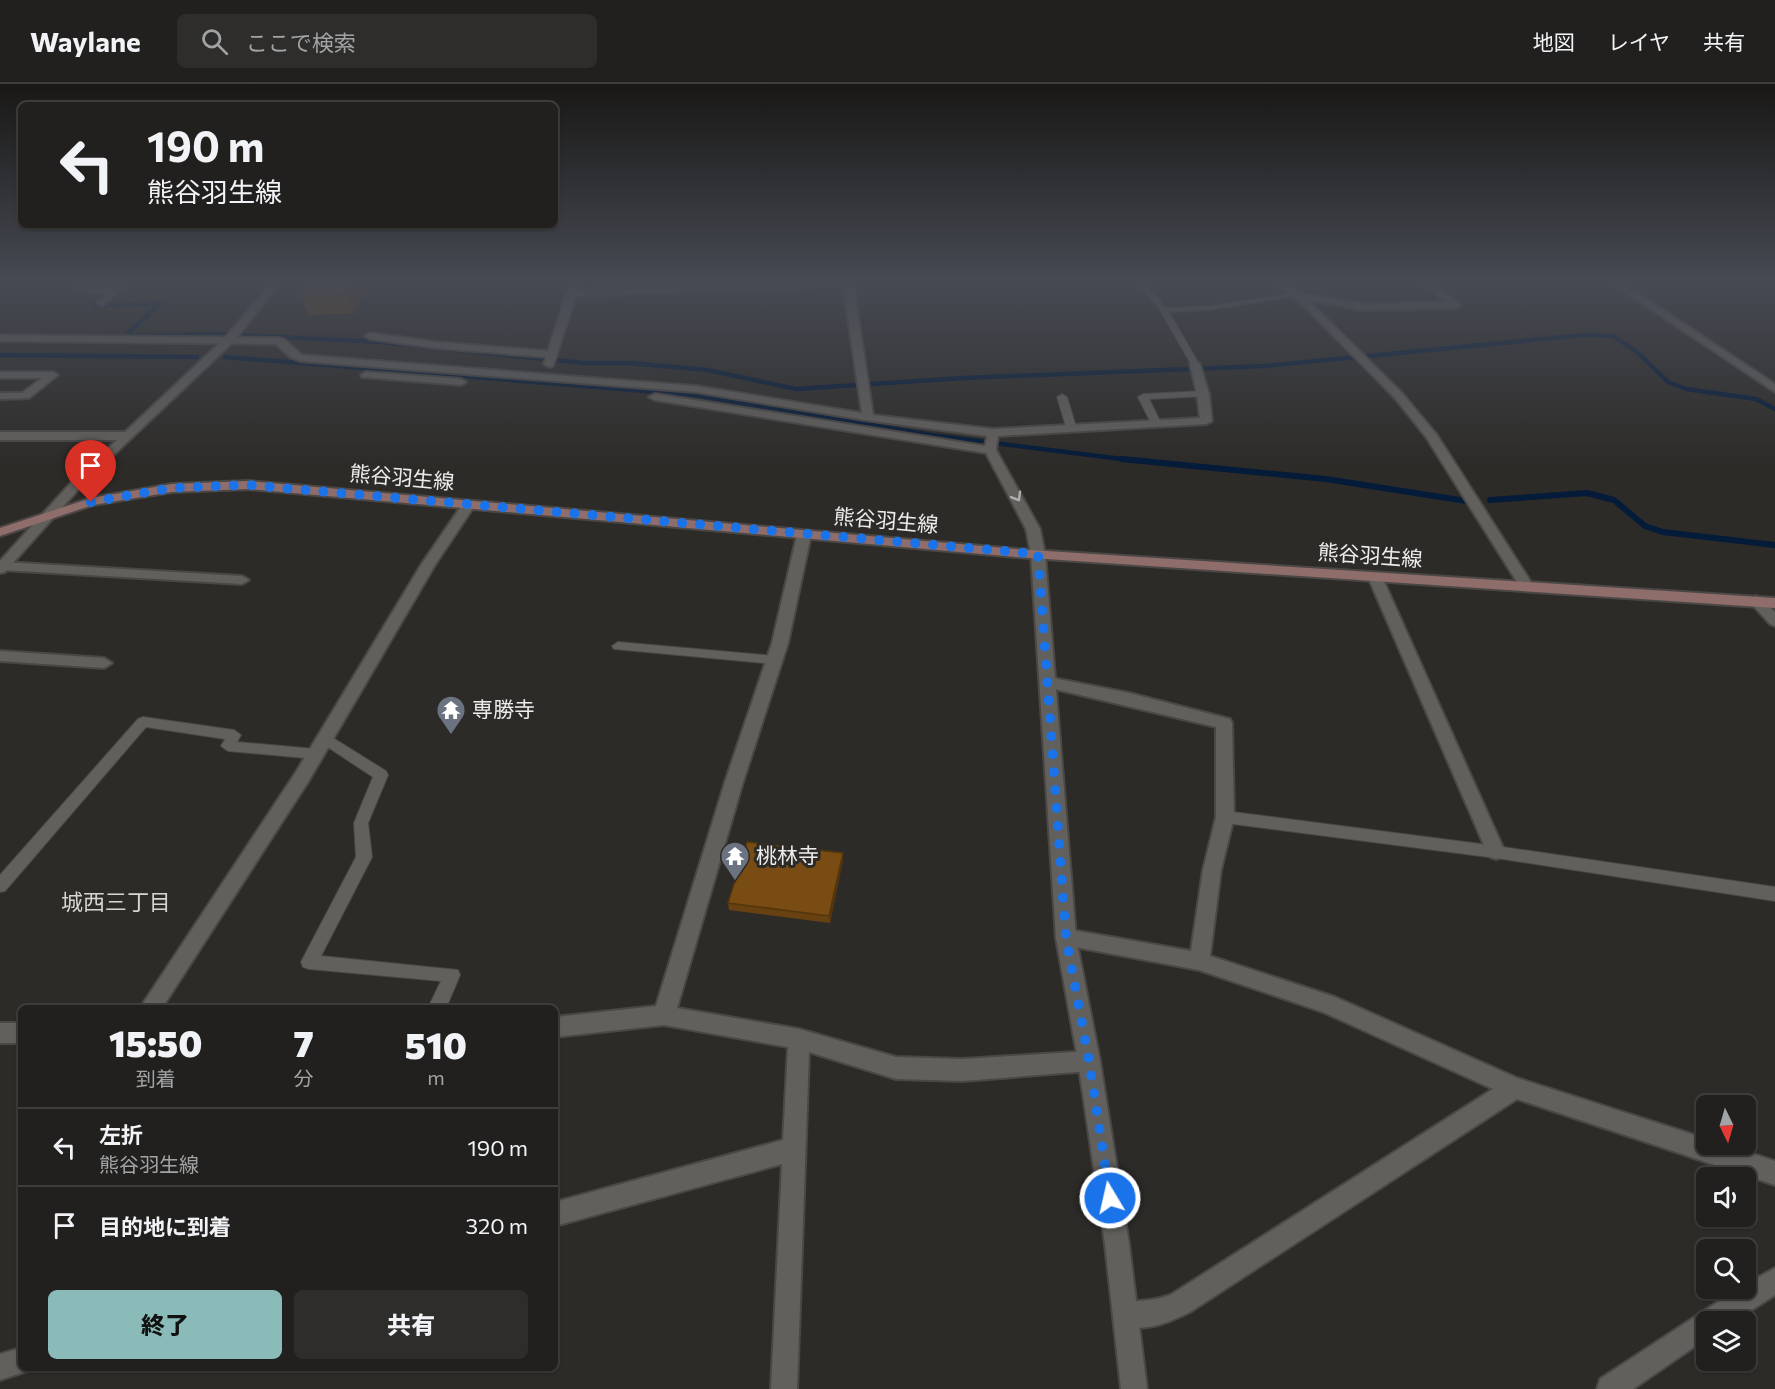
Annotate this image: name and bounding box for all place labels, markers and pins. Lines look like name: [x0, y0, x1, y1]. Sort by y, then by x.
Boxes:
pin: [65, 440, 116, 502]
temple icon: 専勝寺: [435, 694, 467, 736]
place label: 専勝寺: [472, 696, 535, 721]
temple icon: 桃林寺: [719, 840, 751, 882]
place label: 桃林寺: [756, 842, 819, 867]

